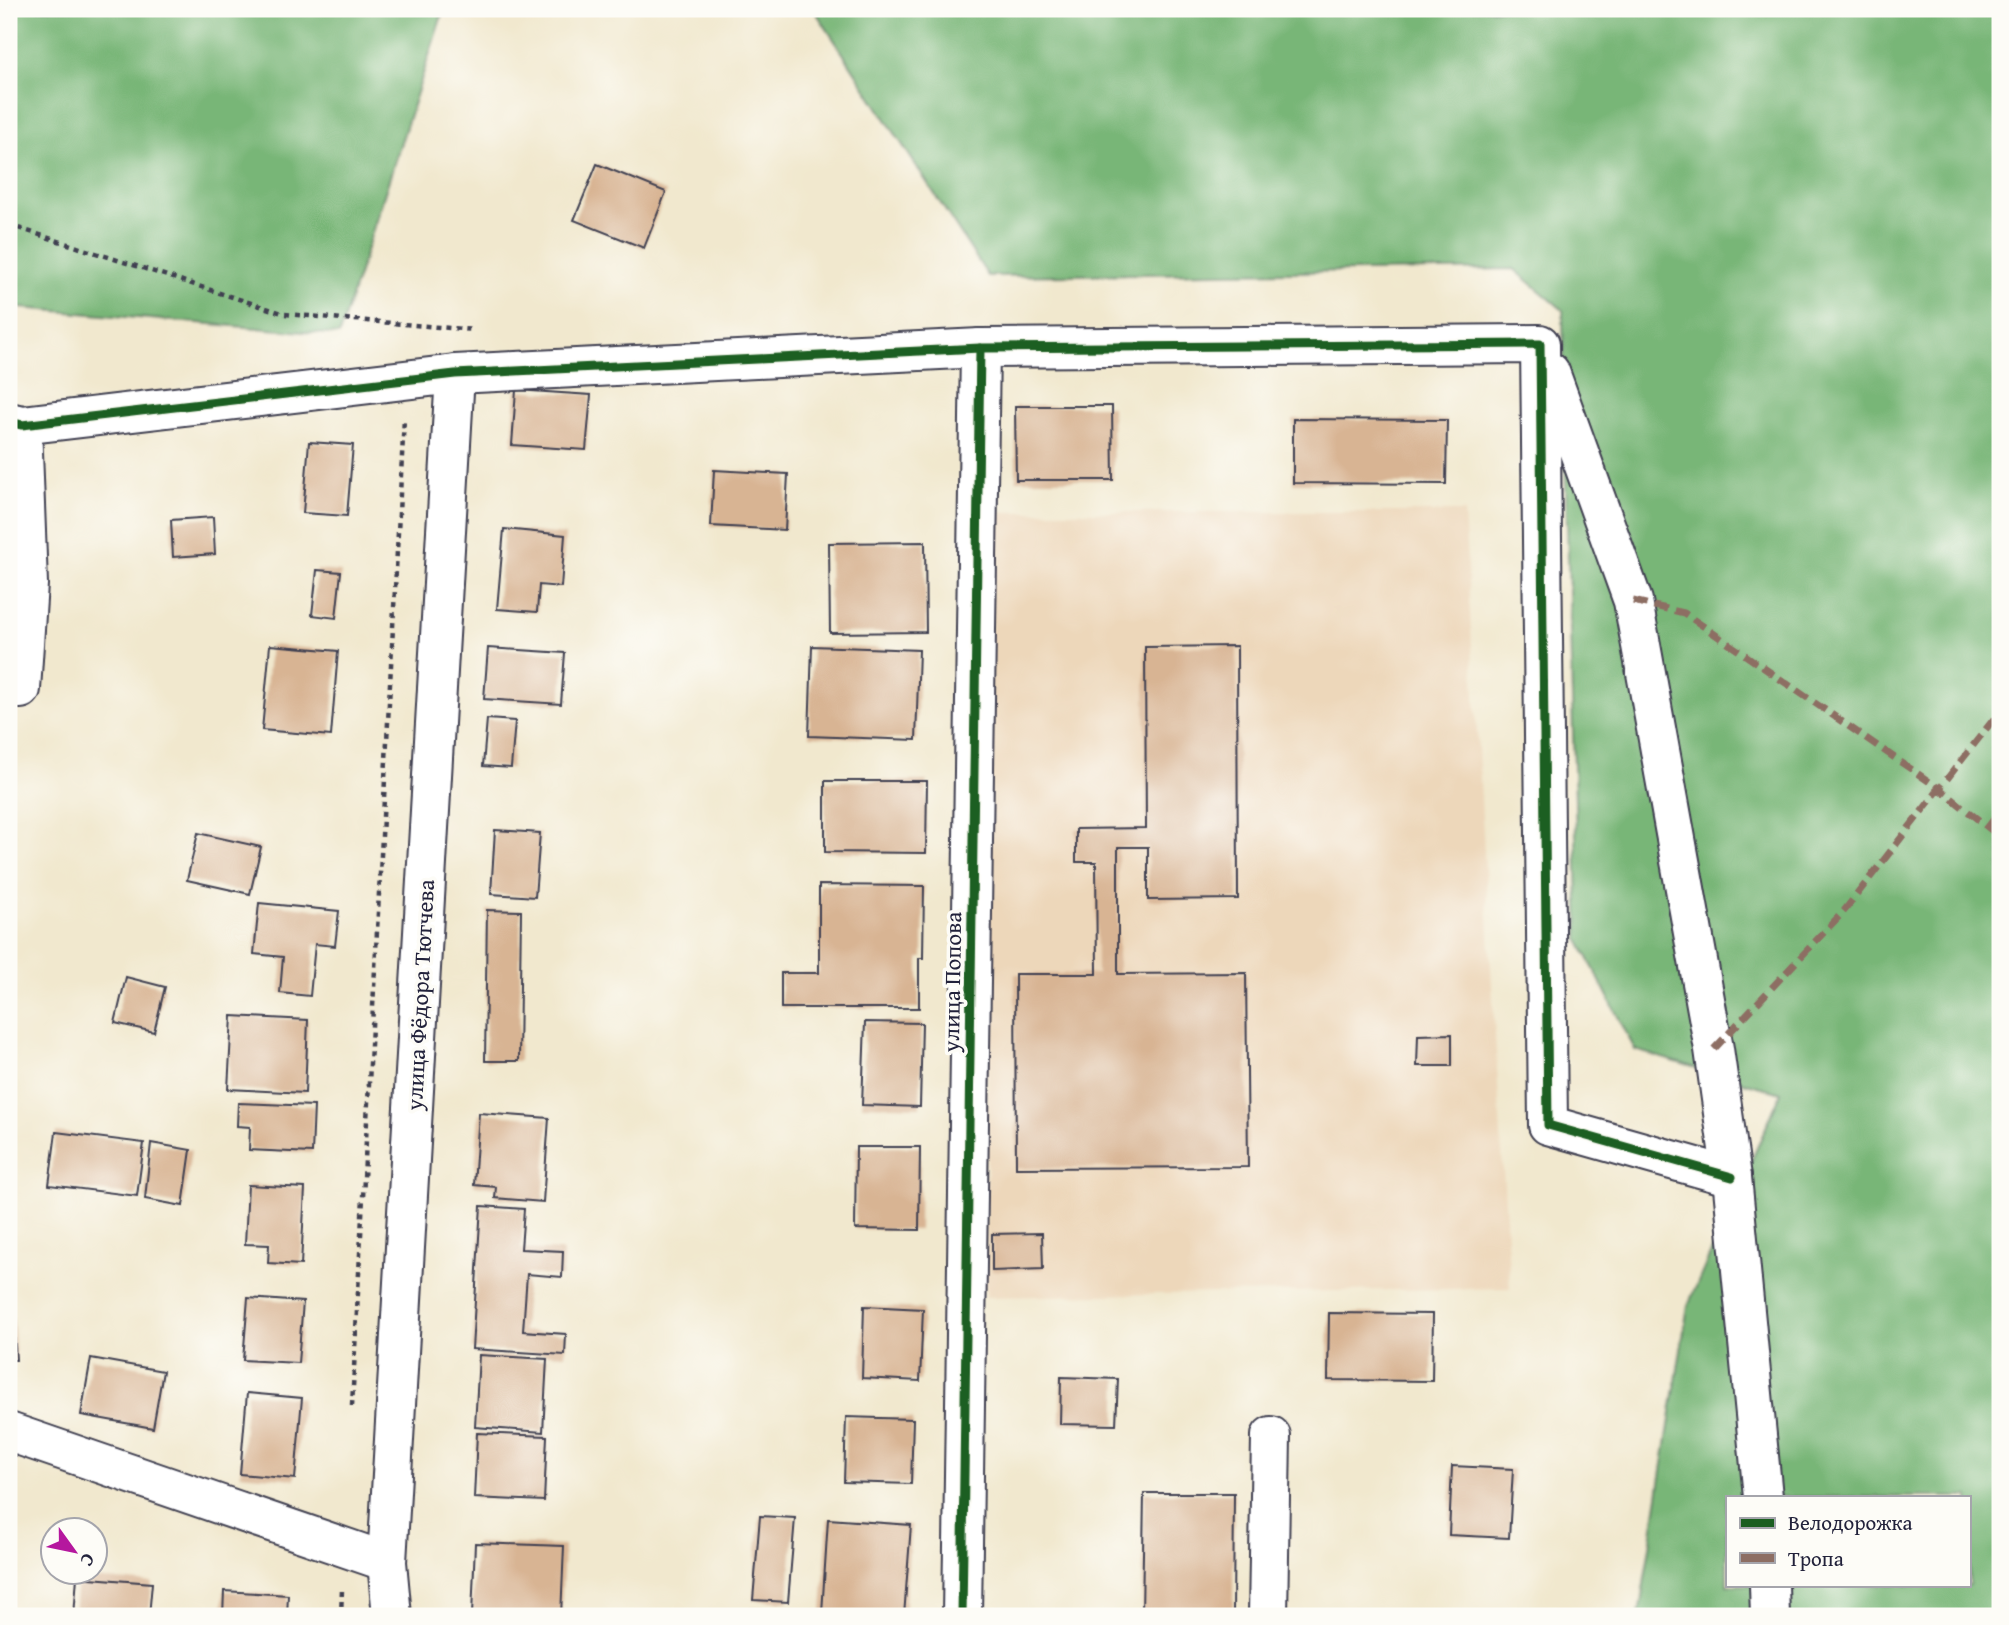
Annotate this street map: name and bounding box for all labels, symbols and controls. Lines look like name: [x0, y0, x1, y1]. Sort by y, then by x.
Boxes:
street label: улица Фёдора Тютчева: [397, 878, 442, 1112]
street label: улица Попова: [934, 911, 969, 1054]
legend: [1726, 1496, 1970, 1586]
text: Велодорожка: [1788, 1507, 1913, 1538]
north arrow: [38, 1516, 108, 1586]
text: Тропа: [1788, 1543, 1844, 1574]
text: С: [73, 1548, 103, 1573]

